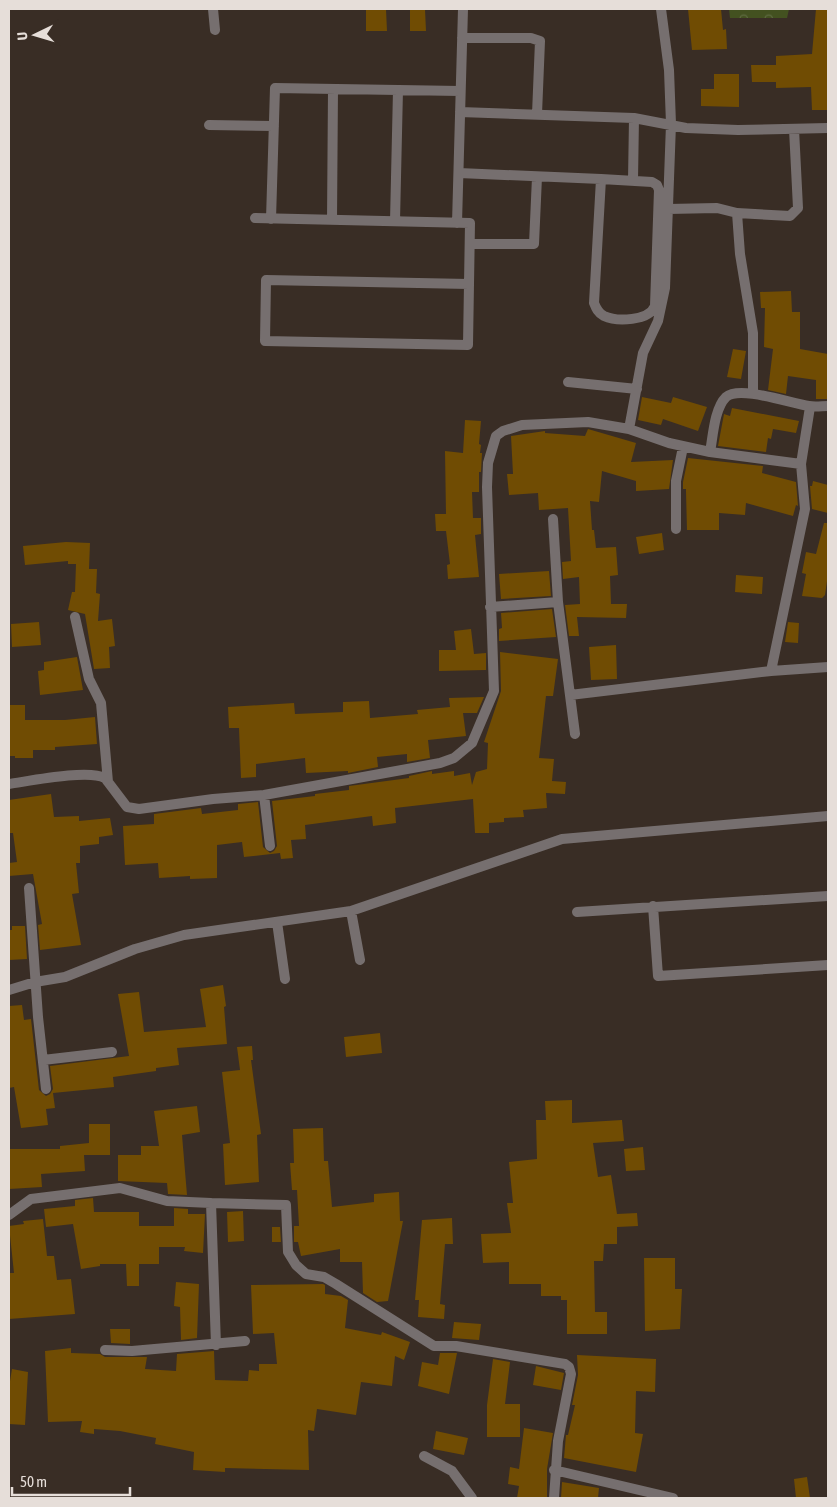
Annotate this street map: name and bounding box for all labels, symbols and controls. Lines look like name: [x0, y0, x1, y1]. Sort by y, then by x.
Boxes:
north arrow: [10, 10, 60, 60]
text: U: [14, 31, 30, 41]
scale bar: [12, 1464, 130, 1496]
text: 50 m: [20, 1473, 47, 1490]

